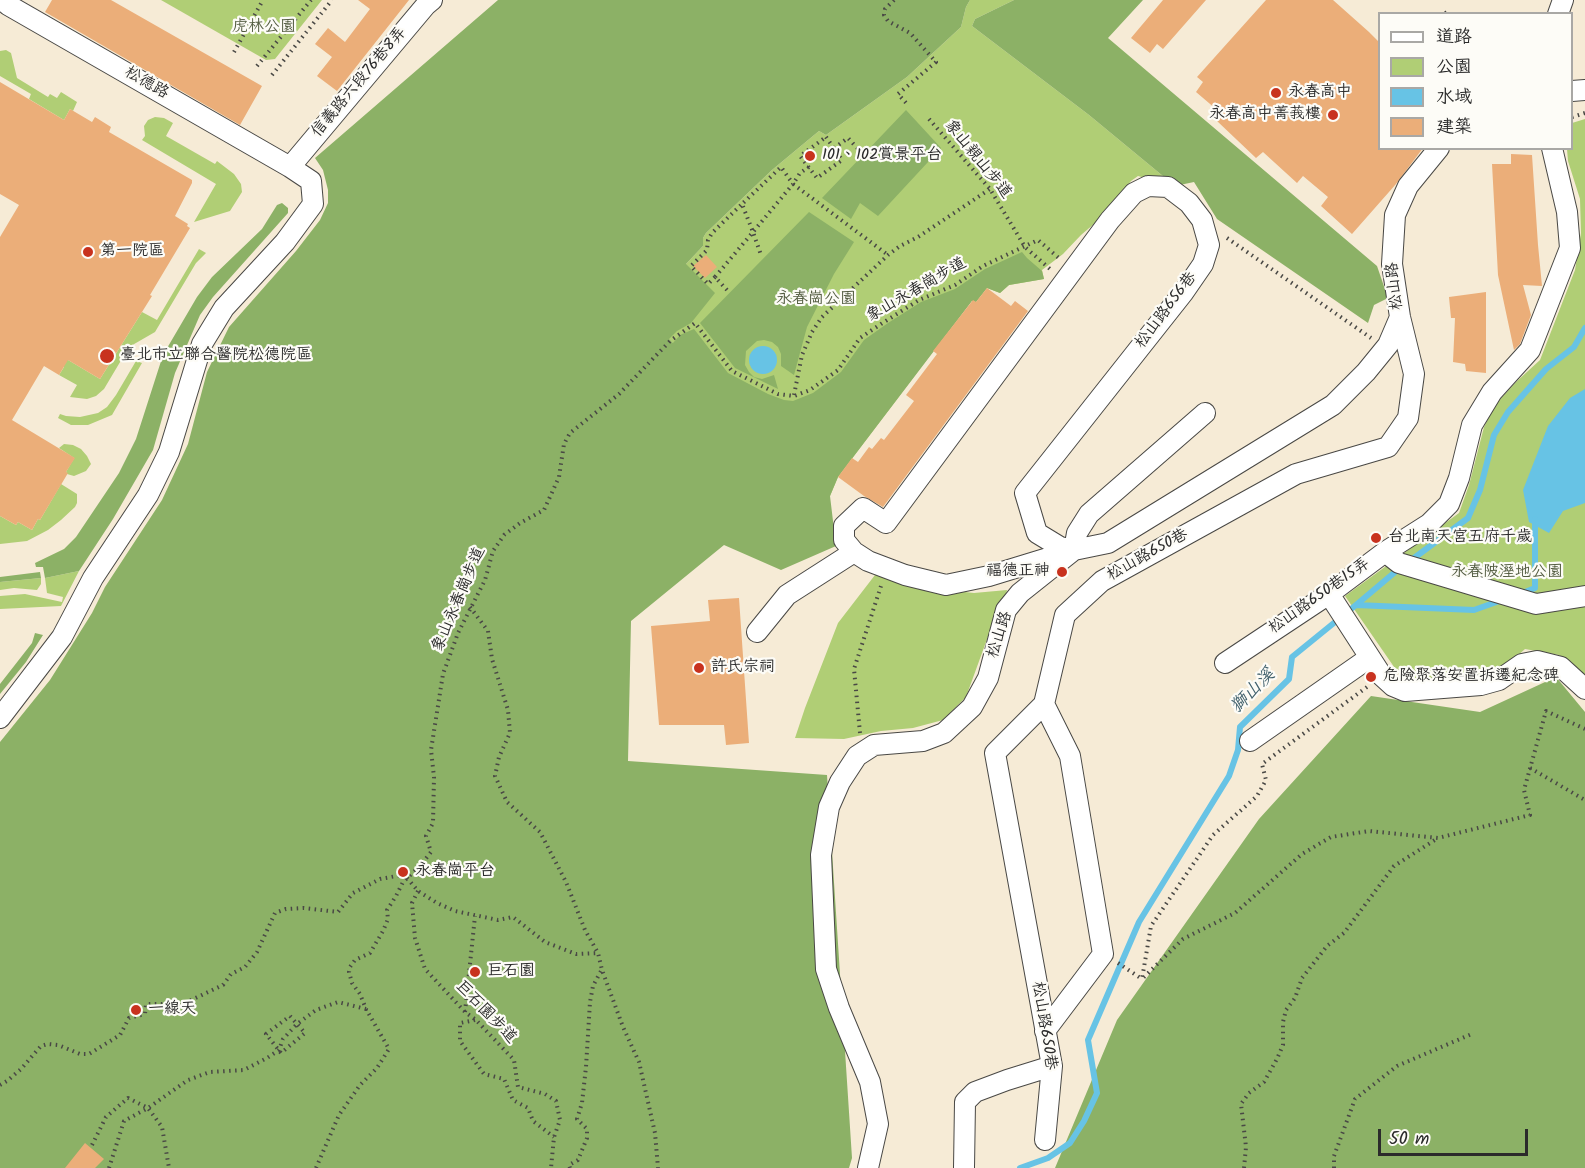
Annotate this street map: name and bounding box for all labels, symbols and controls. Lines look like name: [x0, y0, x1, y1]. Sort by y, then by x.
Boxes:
legend: [1378, 12, 1573, 150]
park label: 虎林公園: [232, 18, 296, 38]
text: 道路: [1436, 23, 1472, 52]
street label: 信義路六段76巷8弄: [308, 24, 412, 142]
text: 公園: [1436, 53, 1472, 82]
street label: 松德路: [120, 64, 172, 104]
place label: 永春高中: [1288, 83, 1352, 103]
text: 水域: [1436, 83, 1472, 112]
marker: 永春高中: [1269, 86, 1283, 100]
place label: 永春高中菁莪樓: [1209, 105, 1321, 125]
marker: 永春高中菁莪樓: [1326, 108, 1340, 122]
text: 建築: [1436, 113, 1472, 142]
street label: 象山親山步道: [939, 117, 1015, 203]
place label: 101、102賞景平台: [822, 146, 942, 166]
marker: 101、102賞景平台: [803, 149, 817, 163]
place label: 第一院區: [100, 242, 164, 262]
marker: 第一院區: [81, 245, 95, 259]
street label: 象山永春崗步道: [864, 255, 970, 327]
street label: 松山路: [1384, 261, 1408, 311]
street label: 松山路656巷: [1132, 269, 1202, 353]
park label: 永春崗公園: [776, 290, 856, 310]
place label: 臺北市立聯合醫院松德院區: [120, 346, 312, 366]
marker: 臺北市立聯合醫院松德院區: [98, 347, 116, 365]
street label: 松山路650巷: [1104, 526, 1192, 586]
place label: 台北南天宮五府千歲: [1388, 528, 1532, 548]
marker: 台北南天宮五府千歲: [1369, 531, 1383, 545]
street label: 象山永春崗步道: [429, 545, 491, 655]
street label: 松山路650巷15弄: [1266, 555, 1374, 639]
place label: 福德正神: [986, 562, 1050, 582]
park label: 永春陂溼地公園: [1451, 563, 1563, 583]
marker: 福德正神: [1055, 565, 1069, 579]
street label: 松山路: [984, 609, 1018, 661]
place label: 許氏宗祠: [711, 658, 775, 678]
marker: 許氏宗祠: [692, 661, 706, 675]
water label: 獅山溪: [1227, 665, 1281, 719]
place label: 危險聚落安置拆遷紀念碑: [1383, 667, 1559, 687]
marker: 危險聚落安置拆遷紀念碑: [1364, 670, 1378, 684]
place label: 永春崗平台: [415, 862, 495, 882]
marker: 永春崗平台: [396, 865, 410, 879]
place label: 巨石園: [487, 962, 535, 982]
marker: 巨石園: [468, 965, 482, 979]
street label: 巨石園步道: [450, 978, 520, 1048]
street label: 松山路650巷: [1027, 980, 1059, 1072]
place label: 一線天: [148, 1000, 196, 1020]
marker: 一線天: [129, 1003, 143, 1017]
scale bar: [1381, 1117, 1531, 1155]
text: 50 m: [1389, 1125, 1429, 1154]

